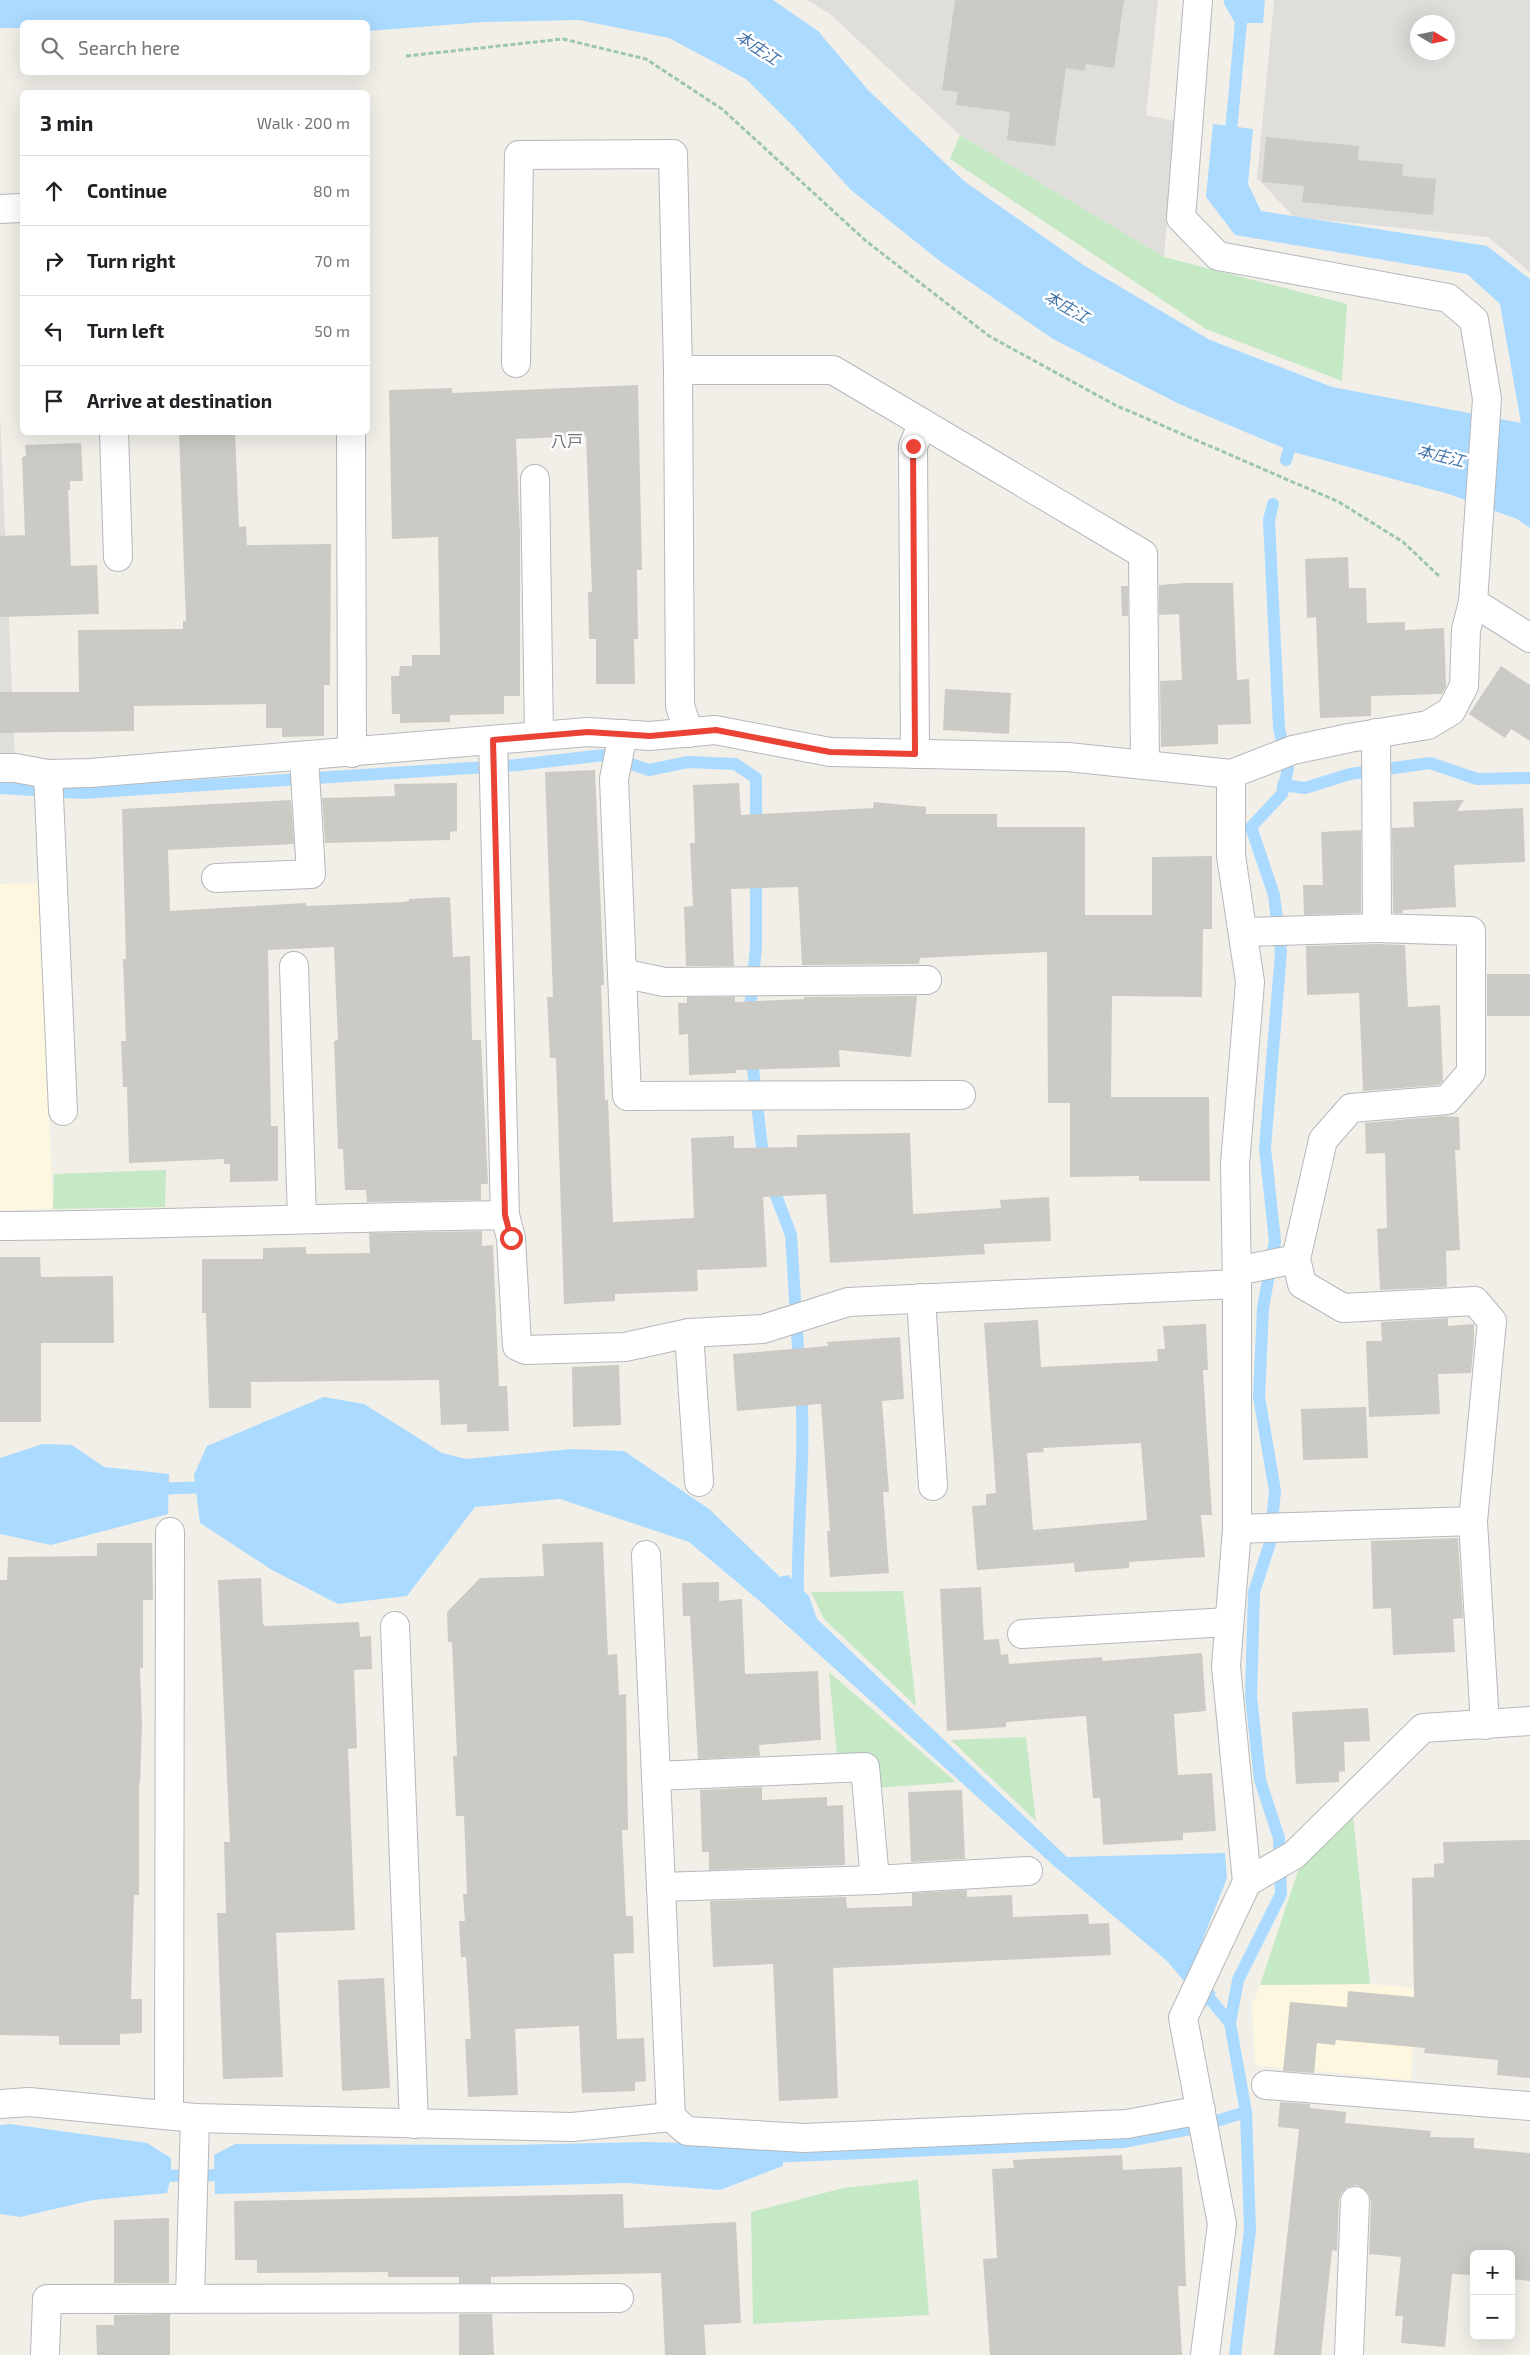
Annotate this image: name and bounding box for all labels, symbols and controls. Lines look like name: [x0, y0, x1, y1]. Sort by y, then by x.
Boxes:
north arrow: [1410, 15, 1455, 60]
search box: [20, 20, 370, 75]
water label: 本庄江: [733, 26, 785, 69]
icon: search: [38, 34, 66, 62]
text: Search here: [78, 36, 180, 59]
text: 3 min: [40, 110, 93, 135]
text: Walk · 200 m: [257, 113, 350, 132]
icon: ahead: [40, 177, 68, 205]
text: Continue: [87, 179, 167, 202]
text: 80 m: [313, 181, 350, 200]
icon: right: [40, 247, 68, 275]
text: Turn right: [87, 249, 175, 272]
text: 70 m: [315, 251, 350, 270]
water label: 本庄江: [1041, 286, 1094, 327]
icon: left: [40, 317, 68, 345]
text: Turn left: [87, 319, 164, 342]
text: 50 m: [314, 321, 350, 340]
icon: arrive: [40, 387, 68, 415]
text: Arrive at destination: [87, 389, 272, 412]
district label: 八戸: [551, 431, 583, 450]
route end: [902, 435, 925, 458]
water label: 本庄江: [1415, 440, 1469, 471]
route start: [500, 1227, 523, 1250]
map controls: [1470, 2250, 1515, 2340]
button: +: [1470, 2250, 1515, 2295]
button: −: [1470, 2295, 1515, 2340]

